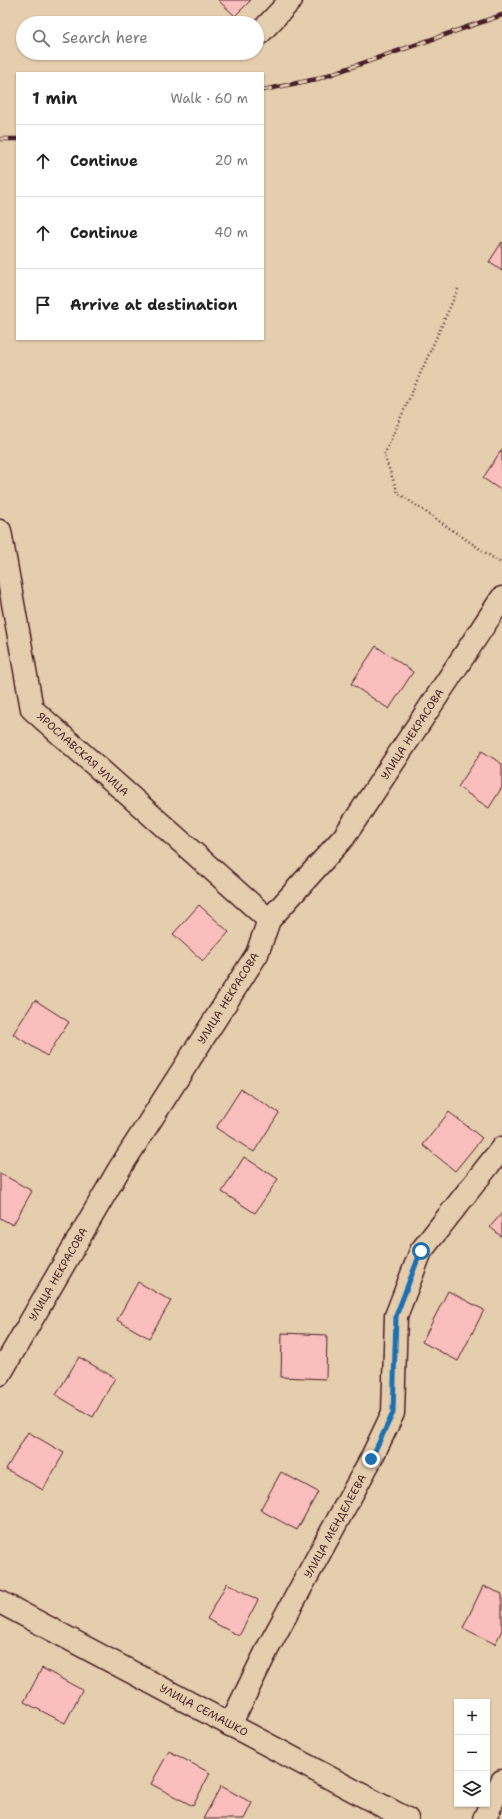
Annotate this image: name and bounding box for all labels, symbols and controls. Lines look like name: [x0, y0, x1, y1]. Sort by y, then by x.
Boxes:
search box: [16, 16, 264, 60]
icon: search: [30, 27, 52, 49]
text: Search here: [62, 28, 148, 48]
text: 1 min: [32, 87, 77, 109]
text: Walk · 60 m: [171, 90, 248, 107]
icon: ahead: [32, 150, 54, 172]
text: Continue: [70, 151, 138, 171]
text: 20 m: [215, 152, 248, 169]
icon: ahead: [32, 222, 54, 244]
text: Continue: [70, 223, 138, 243]
text: 40 m: [214, 224, 248, 241]
icon: arrive: [32, 294, 54, 316]
text: Arrive at destination: [70, 295, 238, 315]
street label: УЛИЦА НЕКРАСОВА: [377, 686, 447, 783]
street label: ЯРОСЛАВСКАЯ УЛИЦА: [34, 709, 132, 800]
street label: УЛИЦА НЕКРАСОВА: [194, 950, 263, 1047]
street label: УЛИЦА НЕКРАСОВА: [26, 1225, 91, 1324]
route start: [412, 1242, 430, 1260]
route end: [362, 1450, 380, 1468]
street label: УЛИЦА МЕНДЕЛЕЕВА: [301, 1472, 370, 1581]
street label: УЛИЦА СЕМАШКО: [157, 1681, 251, 1740]
map controls: [454, 1699, 490, 1807]
button: +: [454, 1699, 490, 1735]
button: −: [454, 1735, 490, 1771]
button: layers: [454, 1771, 490, 1807]

